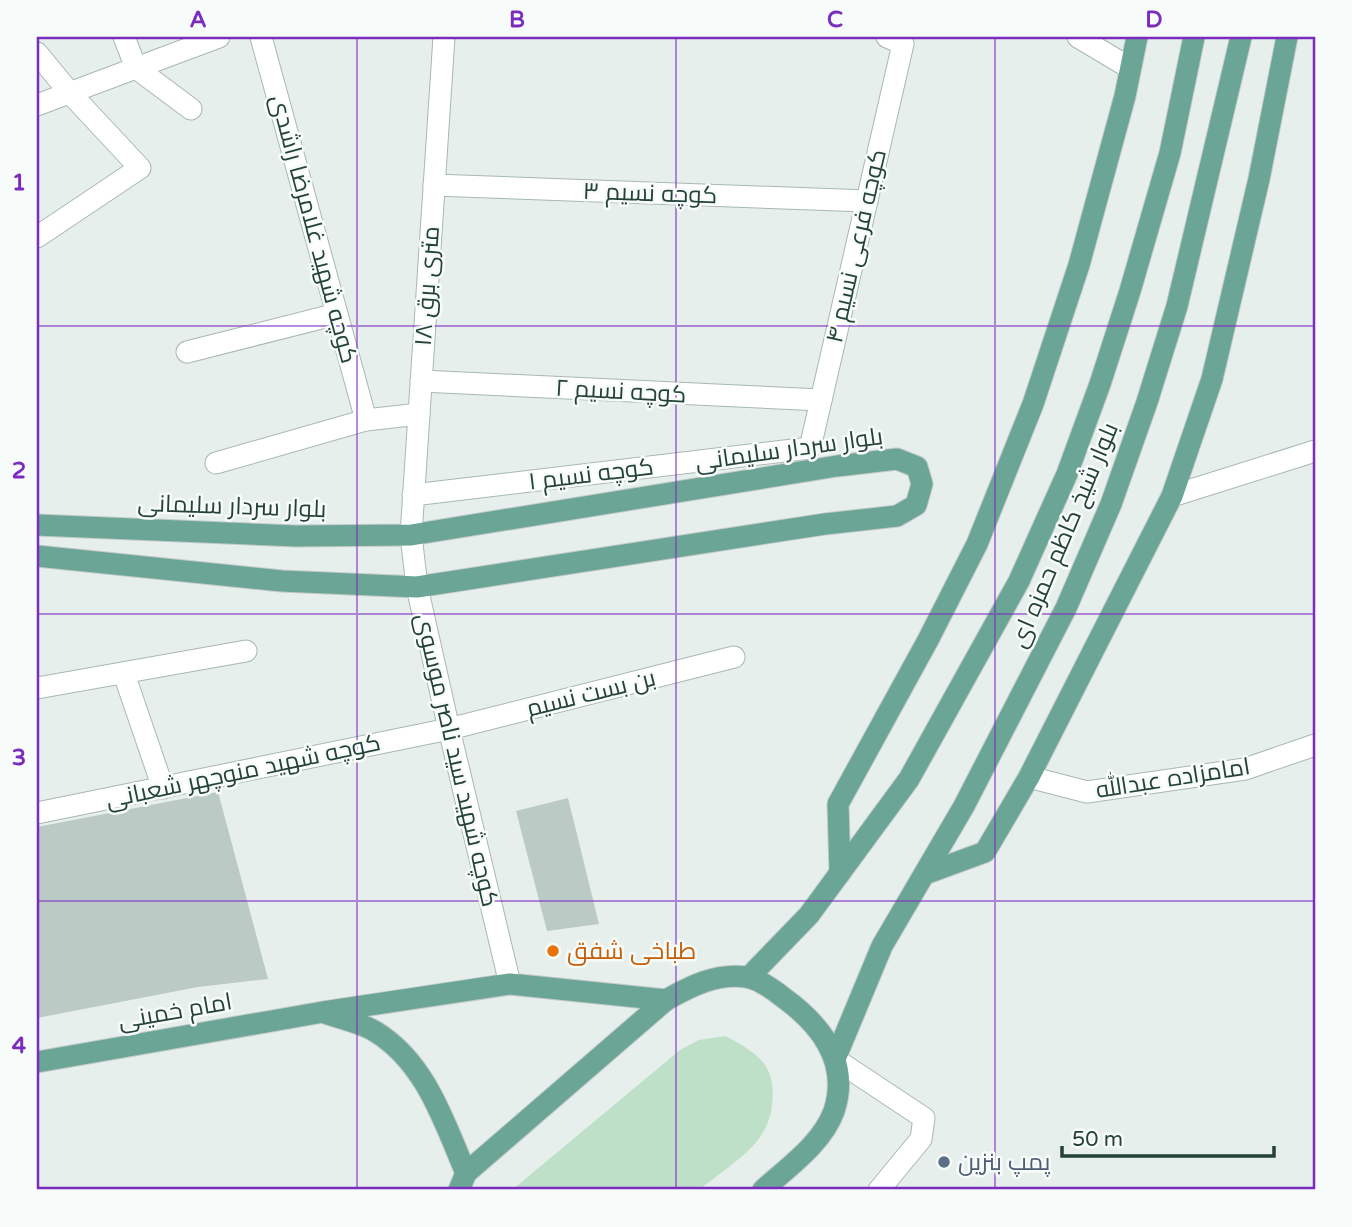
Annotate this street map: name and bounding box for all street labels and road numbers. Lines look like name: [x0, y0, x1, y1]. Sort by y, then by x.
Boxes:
street label: کوچه شهید غلامرضا راشدی: [263, 92, 363, 367]
street label: کوچه فرعی نسیم ۴: [820, 146, 894, 346]
street label: کوچه نسیم ۳: [582, 177, 718, 211]
street label: ۱۸ متری برق: [409, 225, 446, 347]
street label: کوچه نسیم ۲: [555, 374, 687, 410]
street label: بلوار شیخ کاظم حمزه ای: [1004, 418, 1126, 653]
street label: بلوار سردار سلیمانی: [693, 422, 885, 477]
street label: کوچه نسیم ۱: [527, 452, 655, 498]
street label: بلوار سردار سلیمانی: [137, 489, 327, 524]
street label: کوچه شهید سید ناصر موسوی: [408, 610, 504, 910]
street label: بن بست نسیم: [523, 663, 659, 725]
street label: کوچه شهید منوچهر شعبانی: [103, 728, 383, 816]
street label: امامزاده عبدالله: [1094, 750, 1252, 805]
street label: امام خمینی: [116, 987, 234, 1037]

